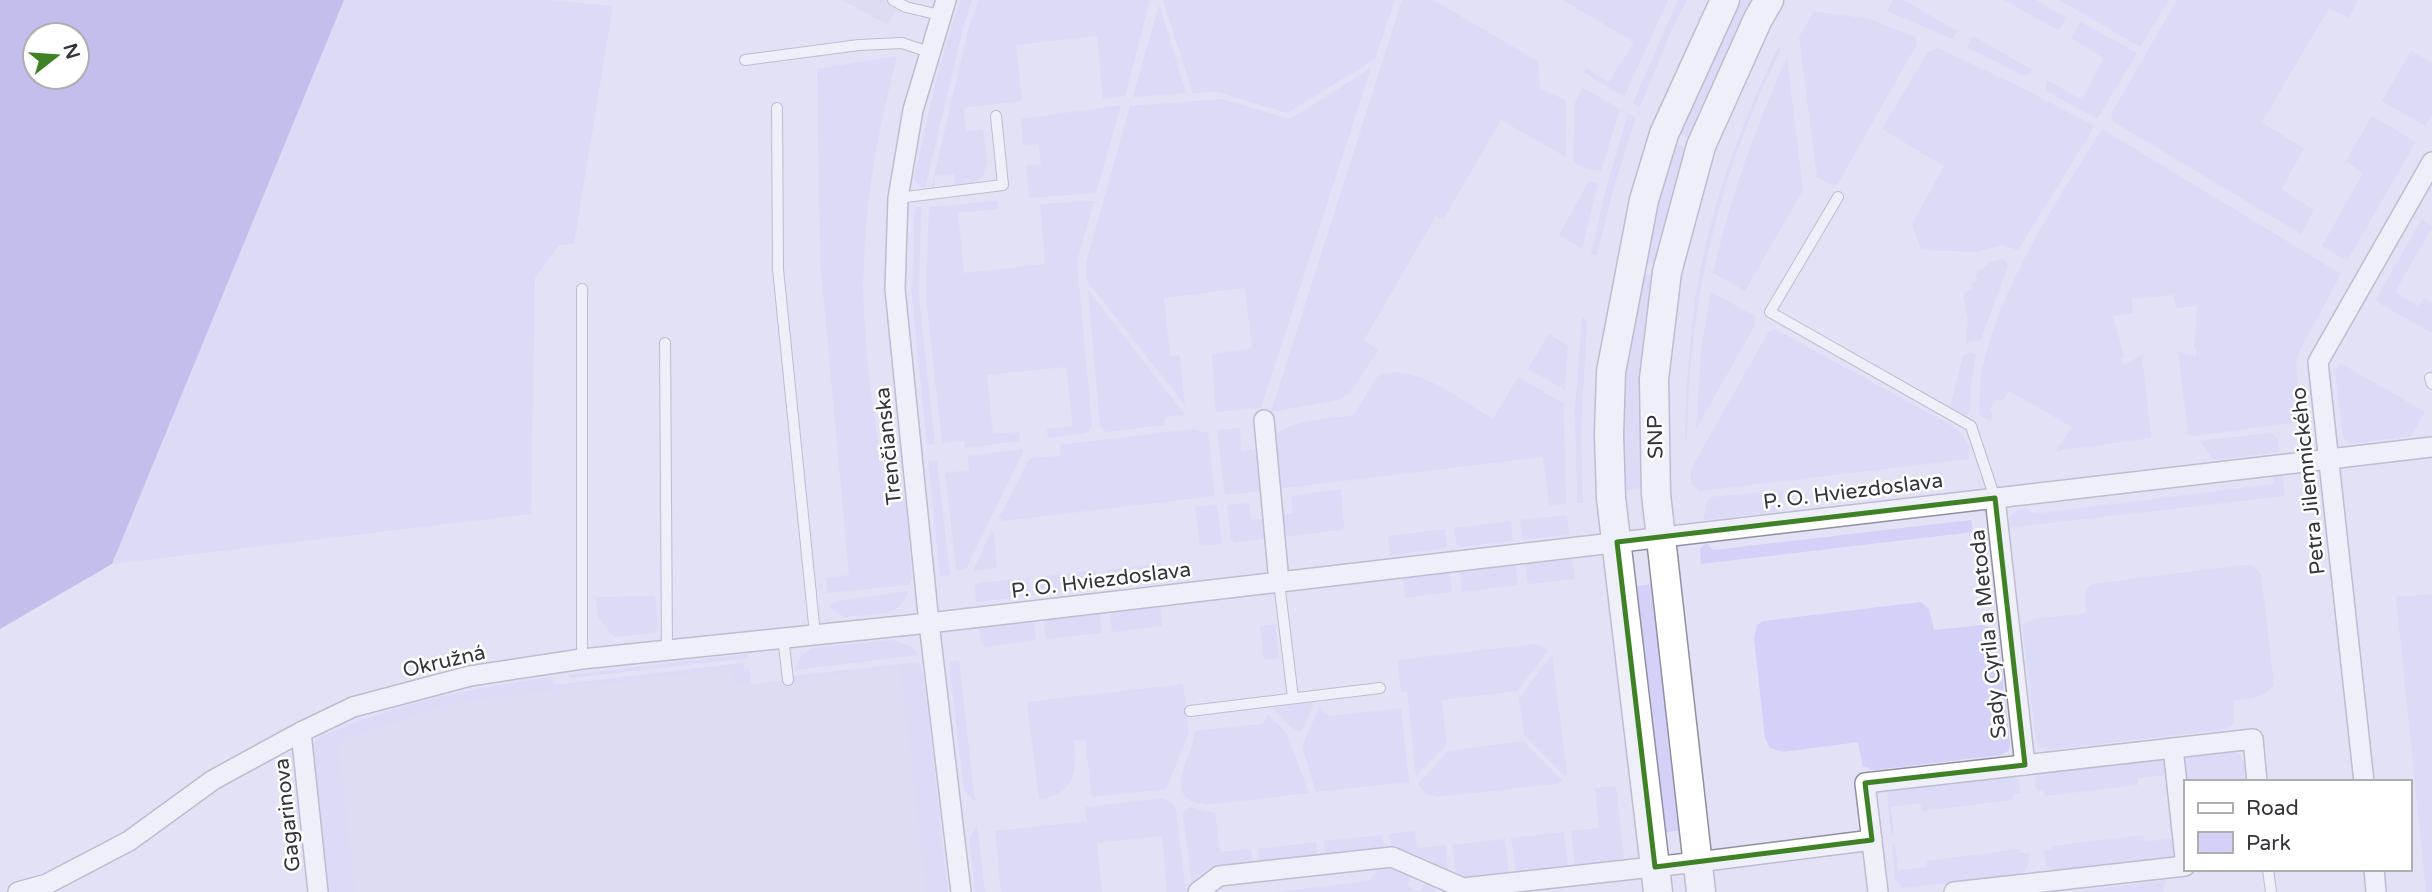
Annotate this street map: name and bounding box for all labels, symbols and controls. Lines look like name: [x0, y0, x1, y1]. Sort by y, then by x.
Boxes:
north arrow: [21, 21, 91, 91]
text: N: [59, 41, 84, 62]
street label: Trenčianska: [870, 386, 907, 506]
street label: Petra Jilemnického: [2286, 386, 2331, 576]
street label: SNP: [1643, 415, 1668, 459]
street label: P. O. Hviezdoslava: [1762, 468, 1944, 515]
street label: Sady Cyrila a Metoda: [1965, 528, 2012, 740]
street label: P. O. Hviezdoslava: [1010, 557, 1192, 604]
street label: Okružná: [400, 640, 488, 683]
street label: Gagarinova: [269, 757, 306, 873]
legend: [2184, 780, 2411, 871]
text: Road: [2246, 796, 2299, 821]
text: Park: [2246, 831, 2291, 856]

